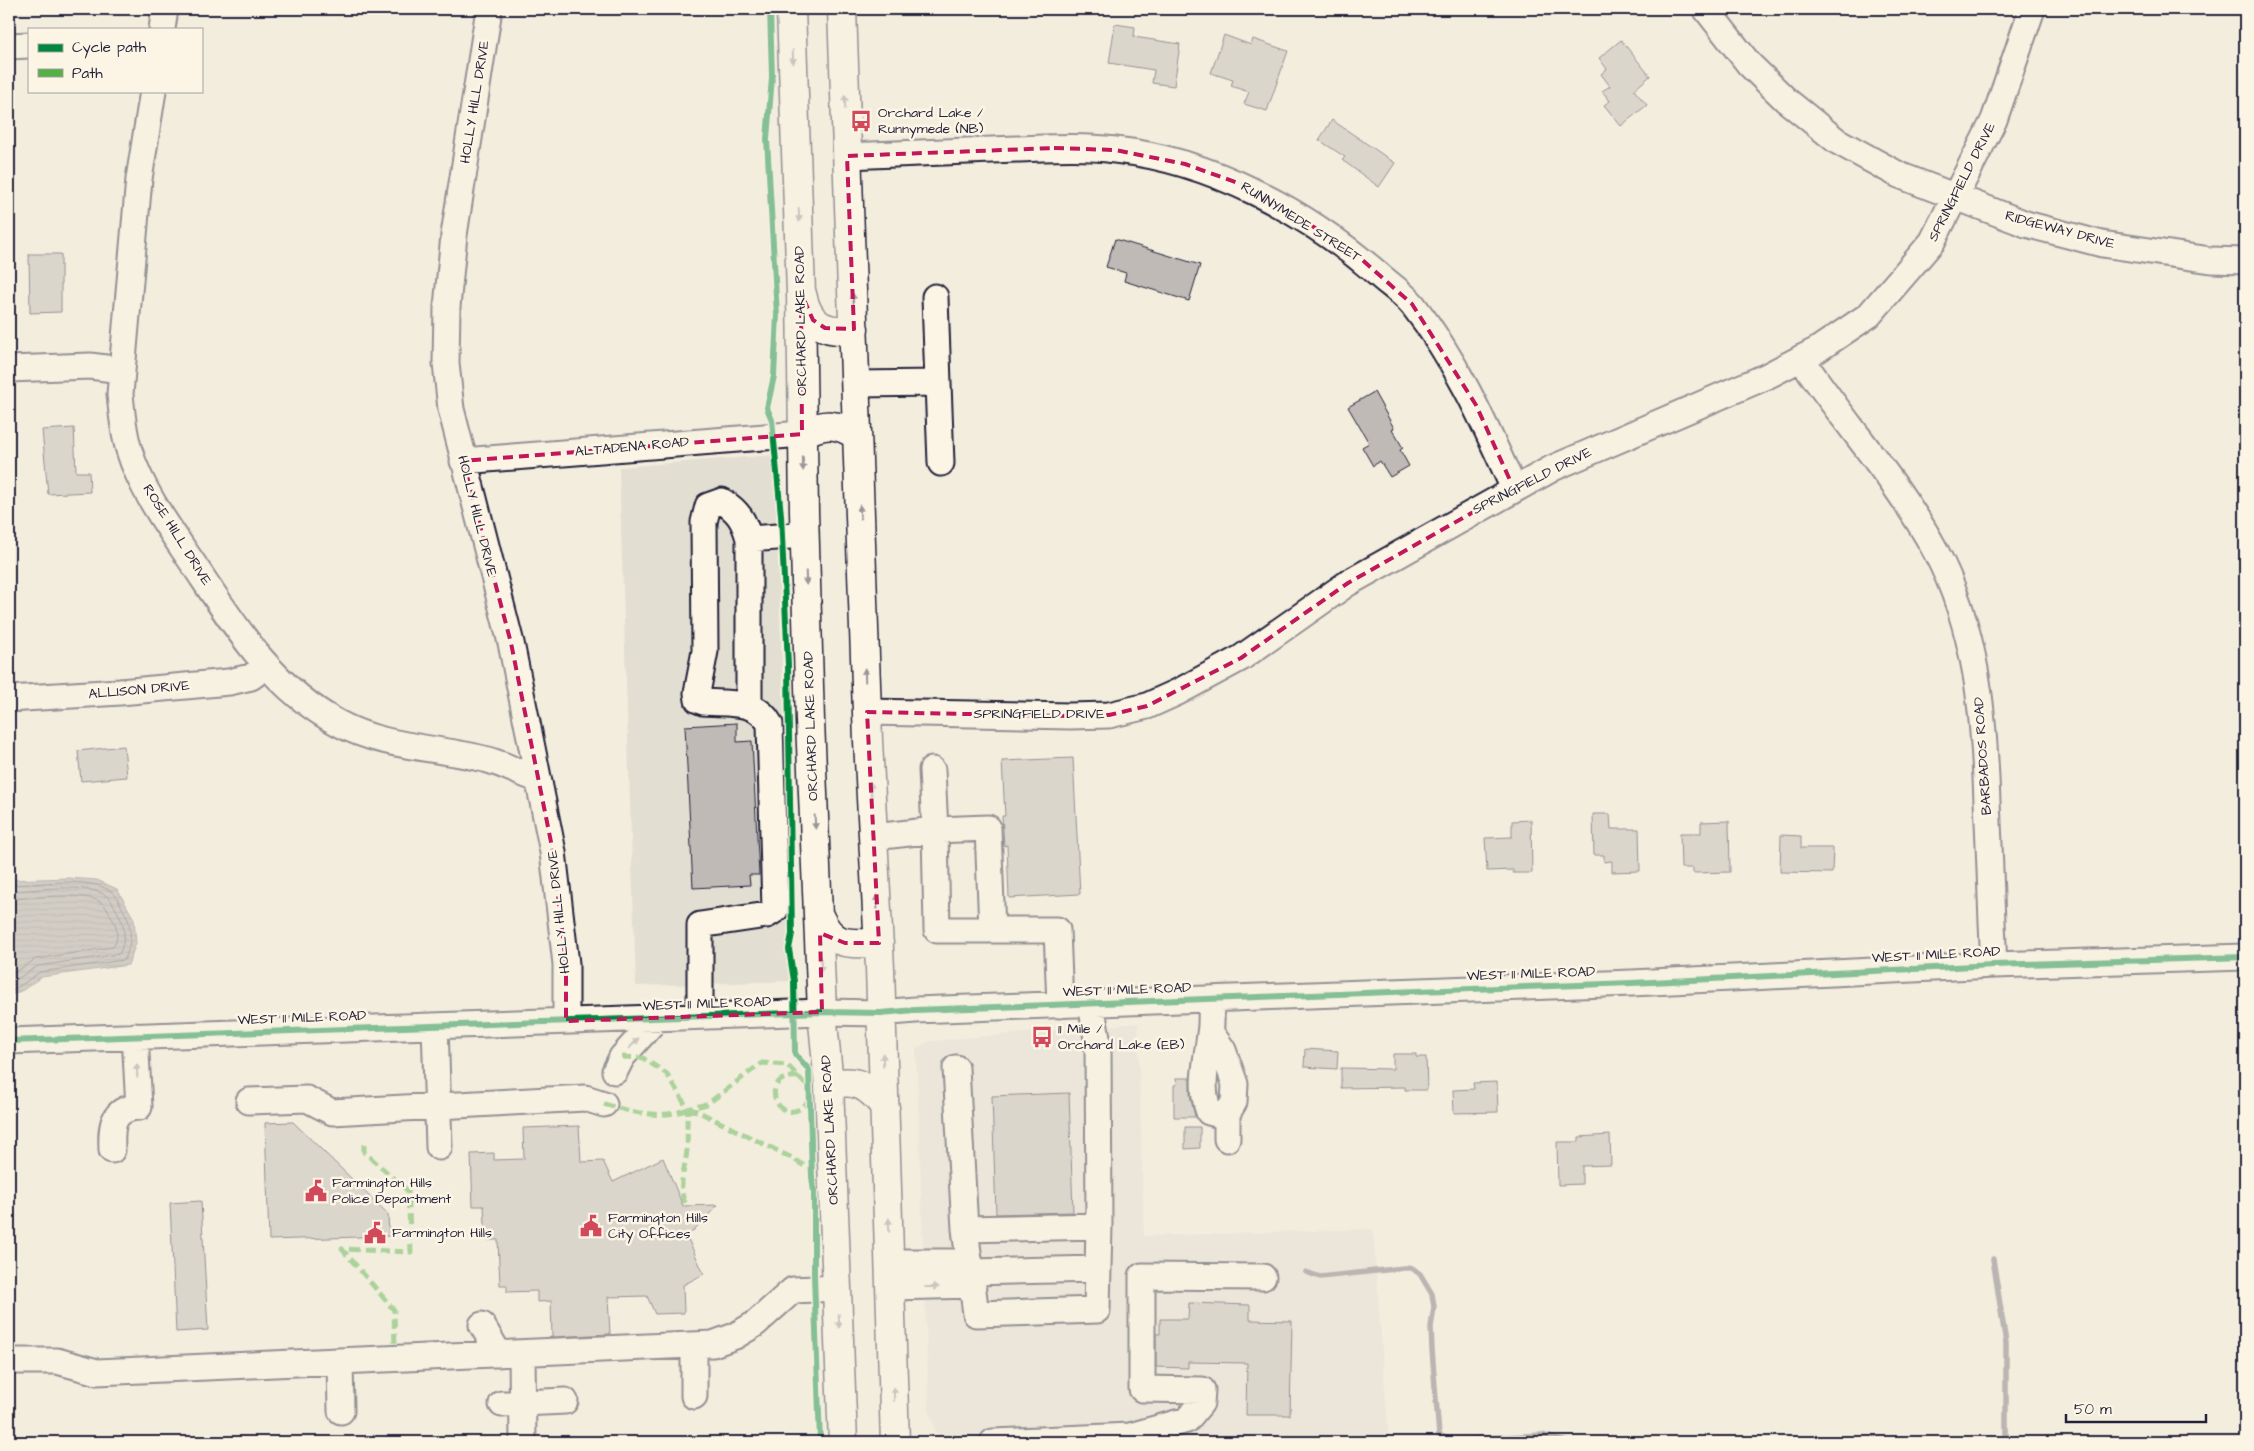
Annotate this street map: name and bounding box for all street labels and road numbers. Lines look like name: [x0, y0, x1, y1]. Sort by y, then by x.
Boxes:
street label: HOLLY HILL DRIVE: [455, 38, 495, 165]
street label: SPRINGFIELD DRIVE: [1923, 118, 2001, 245]
street label: RUNNYMEDE STREET: [1237, 177, 1365, 267]
street label: RIDGEWAY DRIVE: [2003, 206, 2118, 254]
street label: ORCHARD LAKE ROAD: [790, 246, 812, 396]
street label: ALTADENA ROAD: [574, 432, 690, 462]
street label: SPRINGFIELD DRIVE: [1469, 442, 1596, 520]
street label: HOLLY HILL DRIVE: [452, 453, 502, 579]
street label: ROSE HILL DRIVE: [138, 480, 217, 590]
street label: ORCHARD LAKE ROAD: [798, 651, 824, 801]
street label: ALLISON DRIVE: [88, 676, 191, 704]
street label: BARBADOS ROAD: [1969, 696, 1997, 816]
street label: SPRINGFIELD DRIVE: [973, 704, 1105, 724]
street label: HOLLY HILL DRIVE: [542, 849, 575, 975]
street label: WEST 11 MILE ROAD: [1871, 942, 2001, 968]
street label: WEST 11 MILE ROAD: [1466, 962, 1596, 986]
street label: WEST 11 MILE ROAD: [1062, 978, 1192, 1002]
street label: WEST 11 MILE ROAD: [642, 992, 772, 1016]
street label: WEST 11 MILE ROAD: [237, 1006, 367, 1030]
street label: ORCHARD LAKE ROAD: [816, 1055, 844, 1205]

